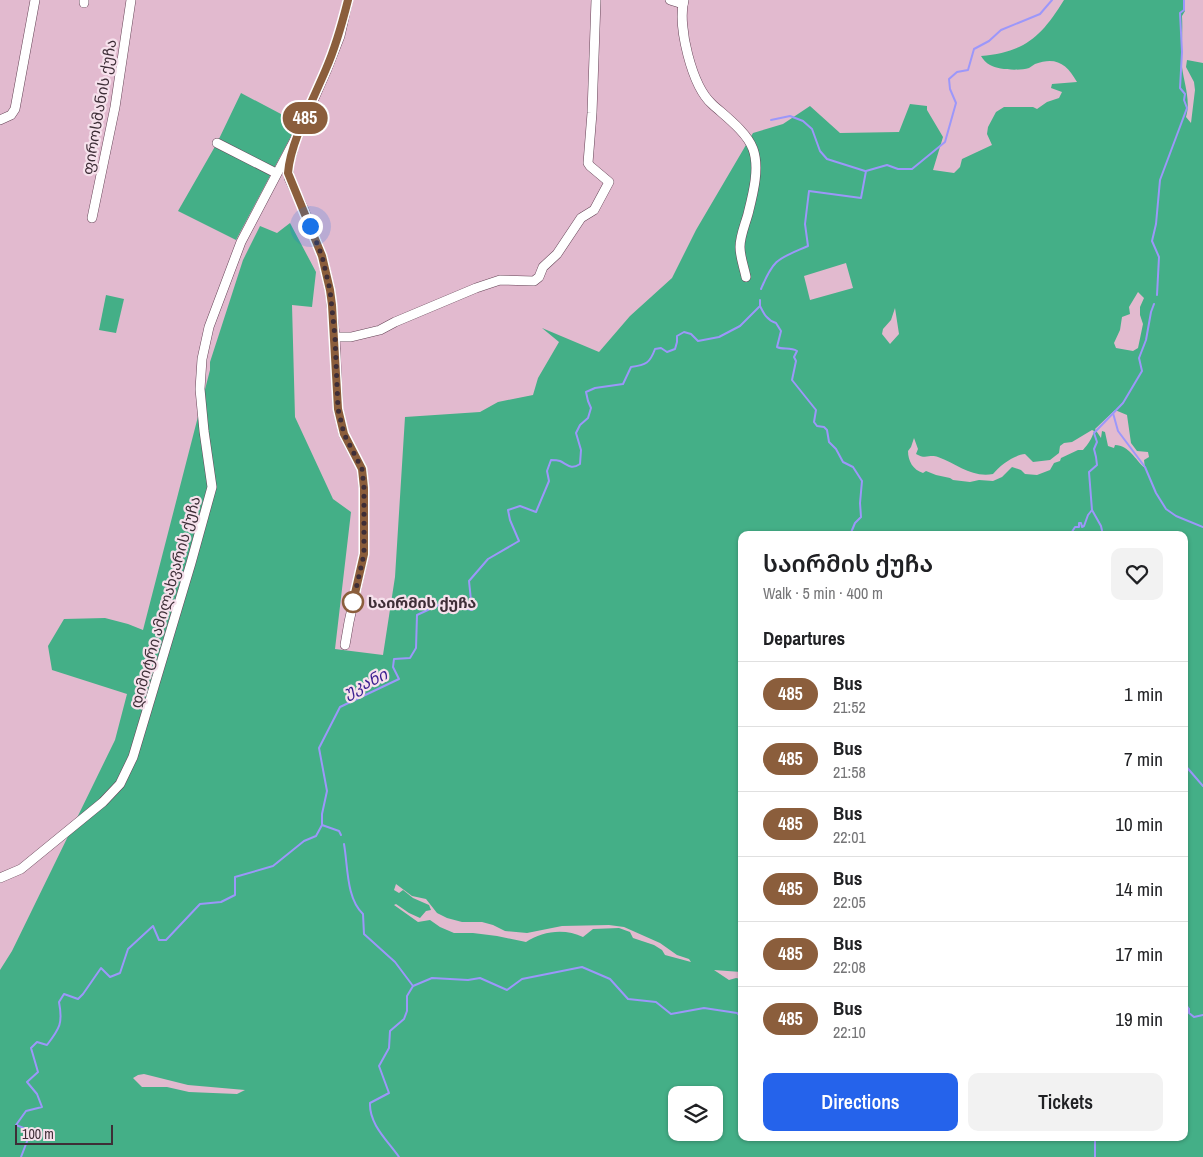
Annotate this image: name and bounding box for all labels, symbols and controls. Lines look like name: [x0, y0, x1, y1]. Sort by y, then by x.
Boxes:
street label: ფიროსმანის ქუჩა: [77, 38, 121, 176]
line badge: 485: [276, 102, 334, 134]
text: 485: [293, 105, 317, 130]
your location: [298, 214, 323, 239]
street label: დიმიტრი ამილახვარის ქუჩა: [125, 494, 205, 710]
text: საირმის ქუჩა: [763, 547, 933, 579]
button: heart: [1111, 548, 1163, 600]
text: Walk · 5 min · 400 m: [763, 582, 883, 604]
marker: საირმის ქუჩა: [342, 591, 364, 613]
place label: საირმის ქუჩა: [368, 592, 476, 613]
text: Departures: [763, 625, 845, 651]
water label: უკანი: [339, 663, 391, 703]
text: Bus: [833, 670, 862, 696]
text: 485: [778, 681, 803, 706]
text: 1 min: [1124, 681, 1163, 707]
text: 21:52: [833, 696, 866, 718]
text: Bus: [833, 735, 862, 761]
text: 485: [778, 746, 803, 771]
text: 7 min: [1124, 746, 1163, 772]
text: 21:58: [833, 761, 866, 783]
text: Bus: [833, 800, 862, 826]
text: 485: [778, 811, 803, 836]
text: 10 min: [1115, 811, 1163, 837]
text: 22:01: [833, 826, 866, 848]
text: Bus: [833, 865, 862, 891]
text: 485: [778, 876, 803, 901]
text: 14 min: [1115, 876, 1163, 902]
text: 22:05: [833, 891, 866, 913]
text: Bus: [833, 930, 862, 956]
text: 485: [778, 941, 803, 966]
text: 17 min: [1115, 941, 1163, 967]
text: 22:08: [833, 956, 866, 978]
text: Bus: [833, 995, 862, 1021]
text: 485: [778, 1006, 803, 1031]
text: 19 min: [1115, 1006, 1163, 1032]
text: 22:10: [833, 1021, 866, 1043]
button: Directions: [763, 1073, 958, 1131]
button: Tickets: [968, 1073, 1163, 1131]
map controls: [668, 1086, 723, 1141]
button: layers: [668, 1086, 723, 1141]
scale bar: [15, 1122, 112, 1145]
text: 100 m: [22, 1125, 54, 1143]

